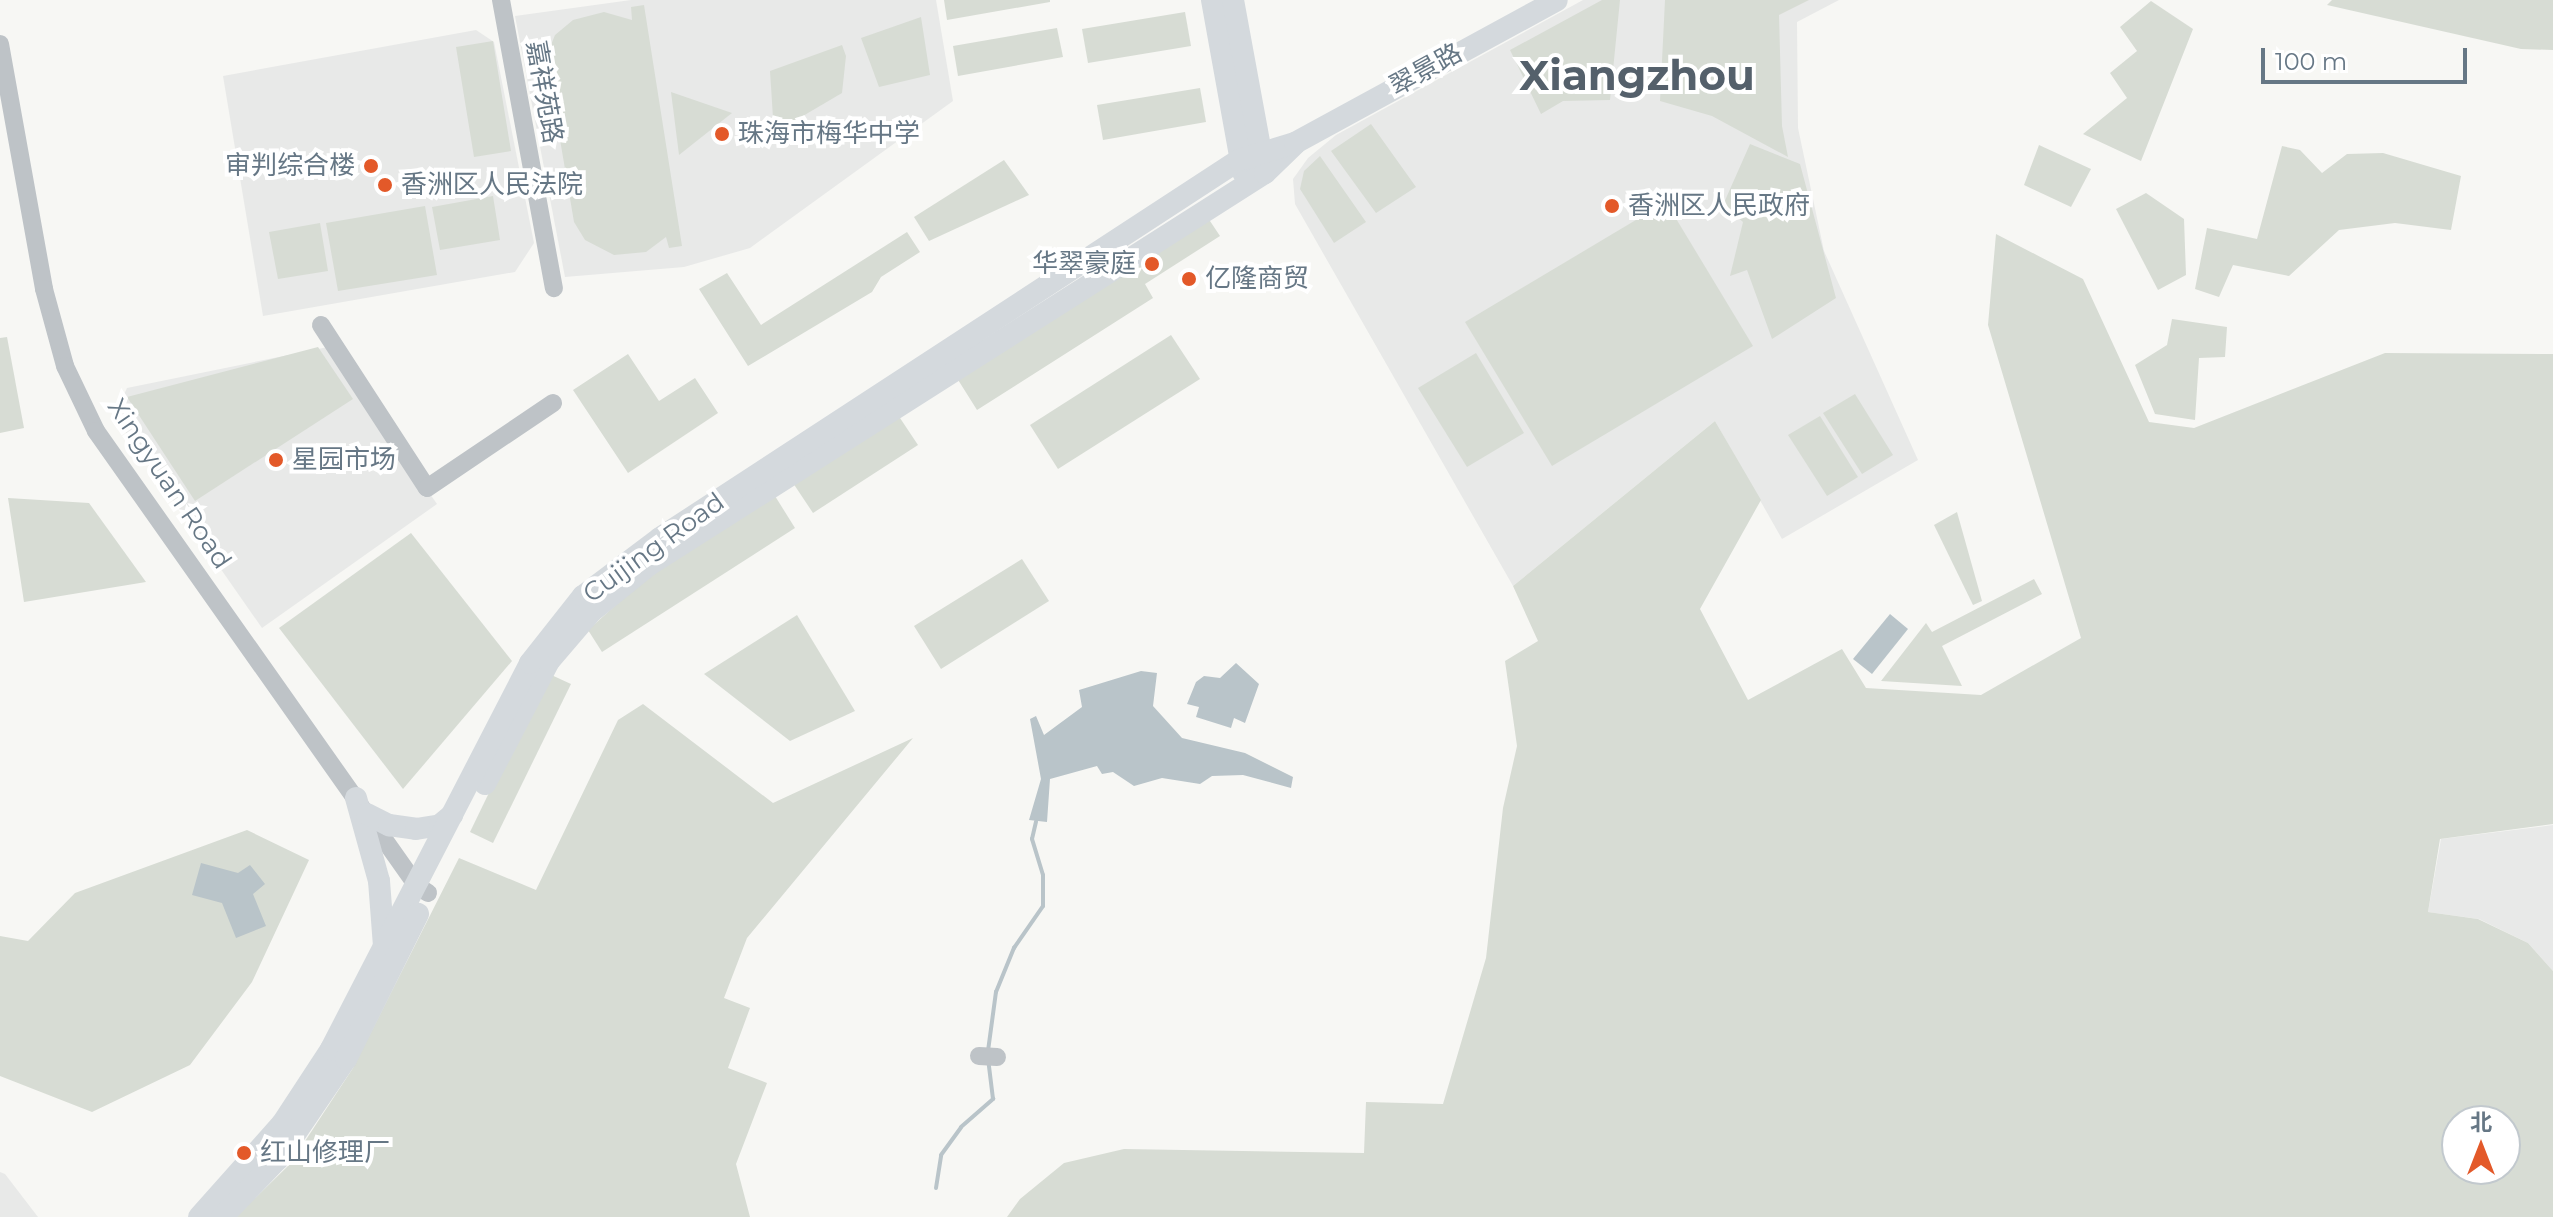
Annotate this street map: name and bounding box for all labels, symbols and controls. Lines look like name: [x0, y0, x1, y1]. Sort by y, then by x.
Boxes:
scale bar: [2265, 32, 2471, 82]
street label: 翠景路: [1384, 37, 1468, 103]
street label: 嘉祥苑路: [520, 38, 568, 146]
text: 100 m: [2275, 47, 2347, 76]
district label: Xiangzhou: [1519, 50, 1755, 100]
place label: 珠海市梅华中学: [738, 118, 920, 150]
marker: 珠海市梅华中学: [713, 125, 731, 143]
place label: 审判综合楼: [225, 150, 355, 182]
marker: 审判综合楼: [362, 157, 380, 175]
place label: 香洲区人民法院: [401, 169, 583, 201]
marker: 香洲区人民法院: [376, 176, 394, 194]
place label: 香洲区人民政府: [1628, 190, 1810, 222]
marker: 香洲区人民政府: [1603, 197, 1621, 215]
place label: 华翠豪庭: [1032, 248, 1136, 280]
marker: 华翠豪庭: [1143, 255, 1161, 273]
place label: 亿隆商贸: [1205, 263, 1309, 295]
marker: 亿隆商贸: [1180, 270, 1198, 288]
street label: Xingyuan Road: [101, 393, 237, 575]
place label: 星园市场: [292, 444, 396, 476]
marker: 星园市场: [267, 451, 285, 469]
street label: Cuijing Road: [577, 486, 731, 610]
north arrow: [2441, 1105, 2521, 1185]
text: 北: [2470, 1109, 2492, 1136]
place label: 红山修理厂: [260, 1137, 390, 1169]
marker: 红山修理厂: [235, 1144, 253, 1162]

